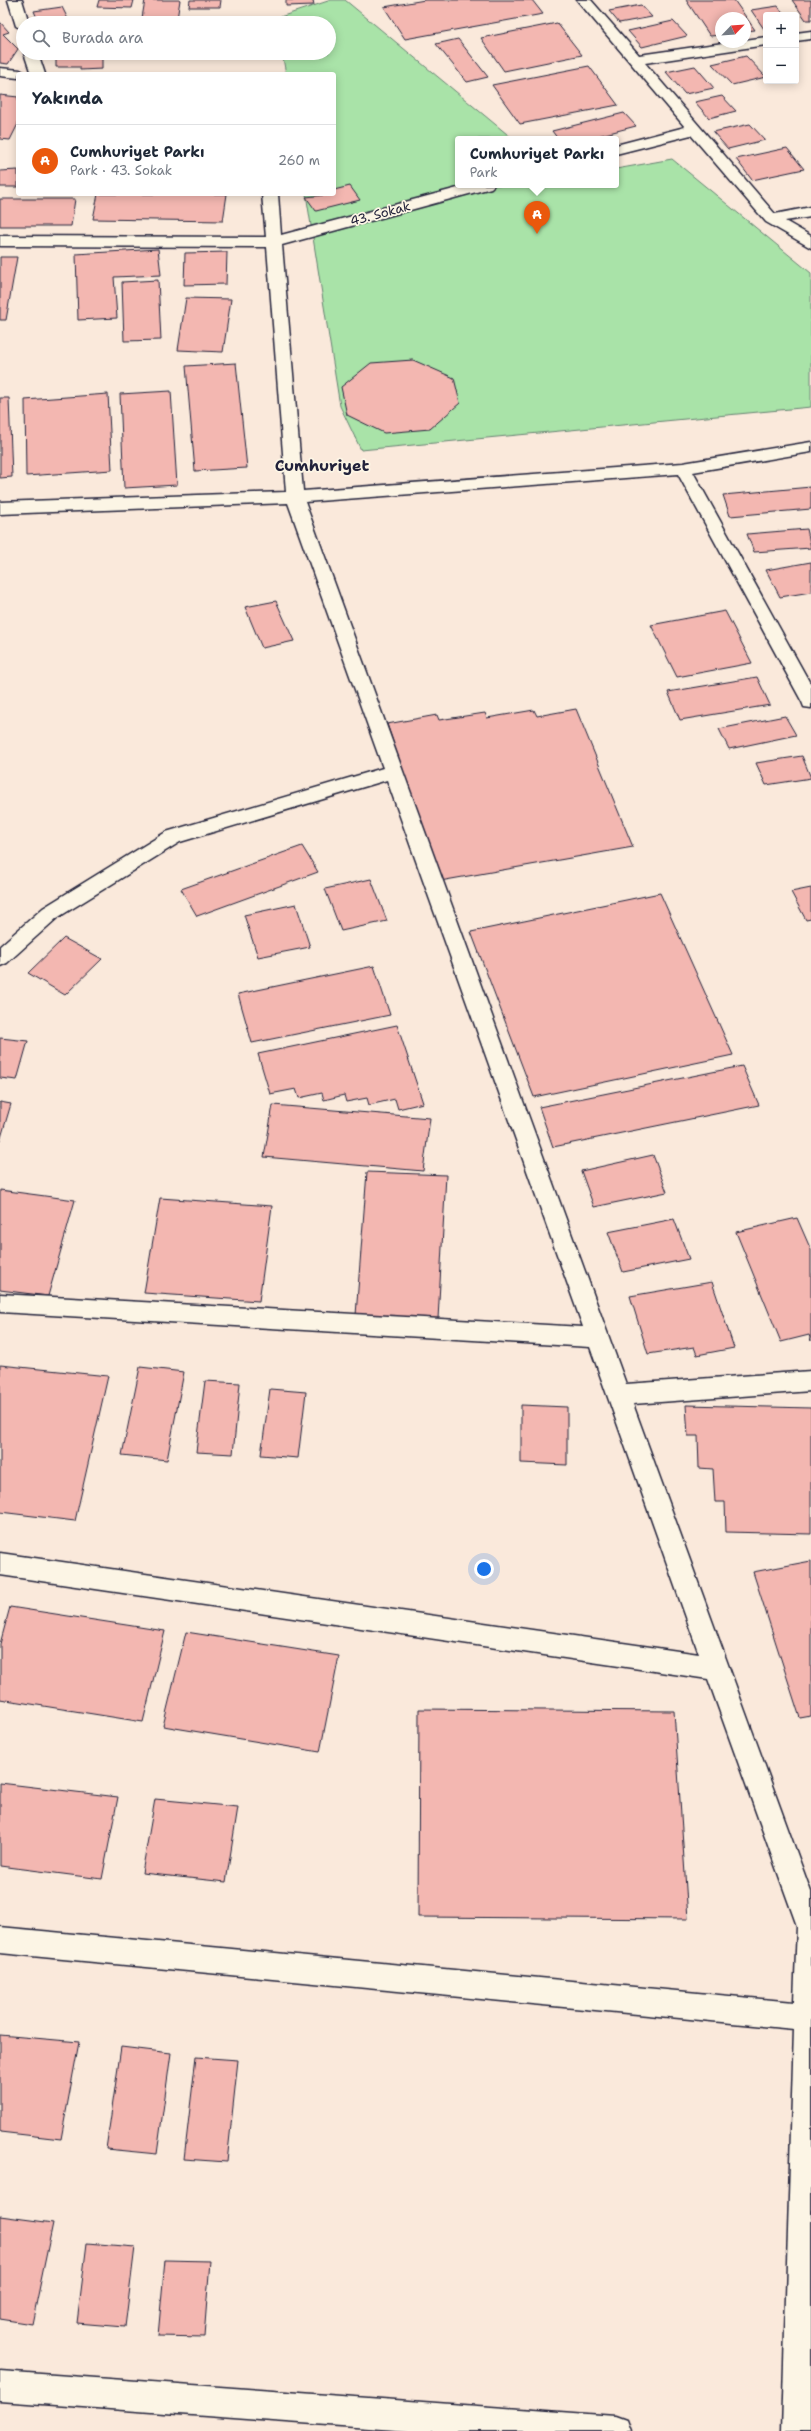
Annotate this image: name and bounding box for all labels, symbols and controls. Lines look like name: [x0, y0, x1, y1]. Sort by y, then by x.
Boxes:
north arrow: [715, 12, 751, 48]
map controls: [763, 12, 799, 84]
button: +: [763, 12, 799, 48]
search box: [16, 16, 336, 60]
icon: search: [30, 27, 52, 49]
text: Burada ara: [62, 28, 143, 48]
button: −: [763, 48, 799, 84]
text: Yakında: [32, 87, 103, 109]
popup: [455, 136, 619, 188]
text: Cumhuriyet Parkı: [70, 142, 205, 162]
text: Cumhuriyet Parkı: [470, 144, 604, 164]
text: A: [40, 152, 50, 169]
text: 260 m: [278, 152, 320, 169]
text: Park · 43. Sokak: [70, 162, 172, 179]
text: Park: [470, 164, 498, 181]
street label: 43. Sokak: [348, 197, 412, 230]
pin: A: [524, 201, 550, 234]
district label: Cumhuriyet: [275, 455, 369, 476]
your location: [474, 1559, 494, 1579]

